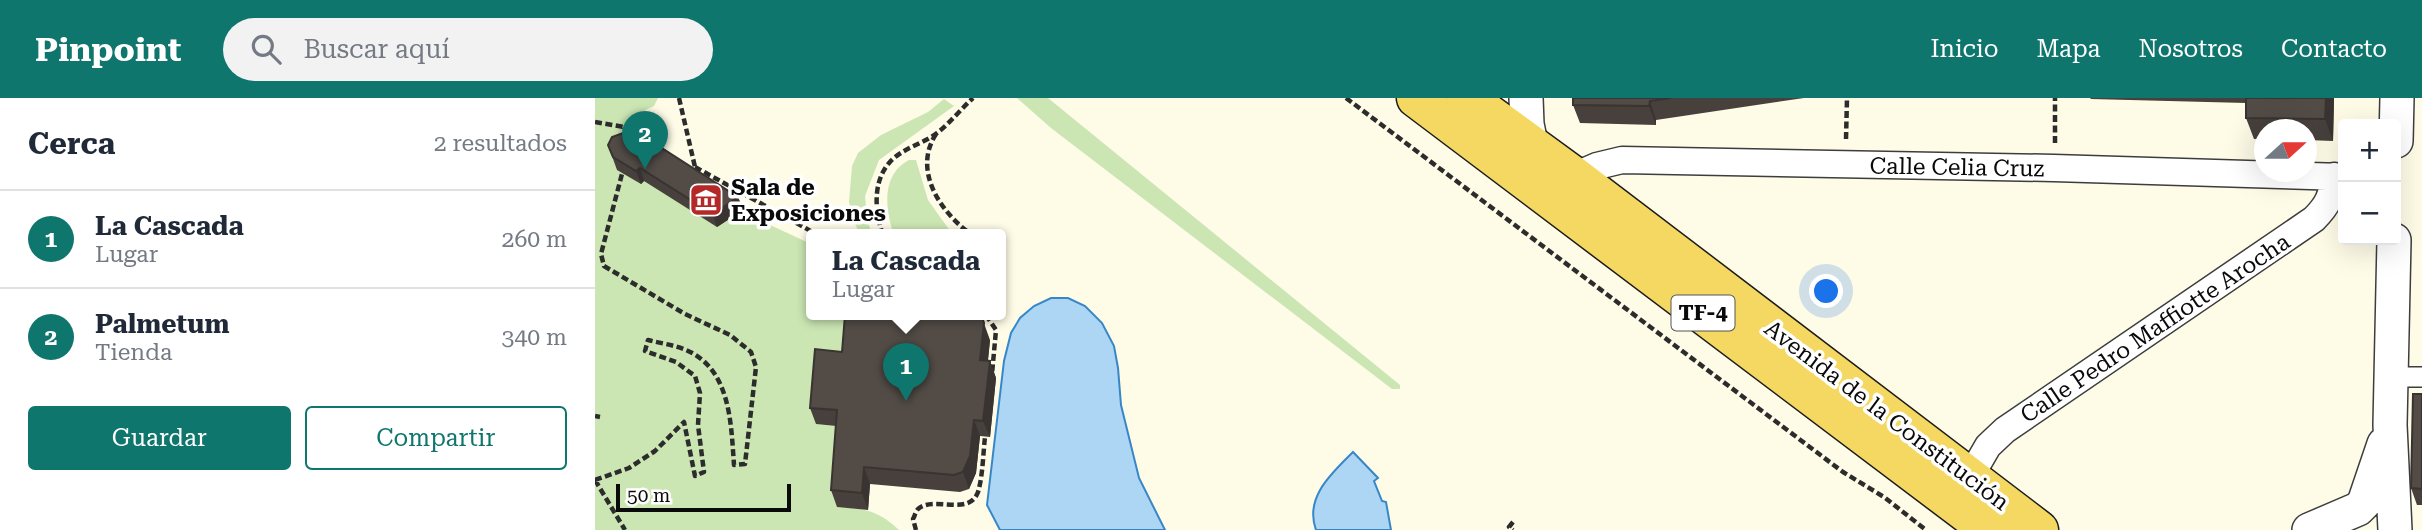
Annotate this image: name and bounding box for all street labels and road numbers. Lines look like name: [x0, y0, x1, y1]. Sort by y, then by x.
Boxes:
street label: Calle Celia Cruz: [1869, 152, 2045, 183]
street label: Calle Pedro Maffiotte Arocha: [2015, 228, 2296, 429]
road number: TF-4: [1671, 296, 1735, 330]
street label: Avenida de la Constitución: [1759, 315, 2014, 516]

